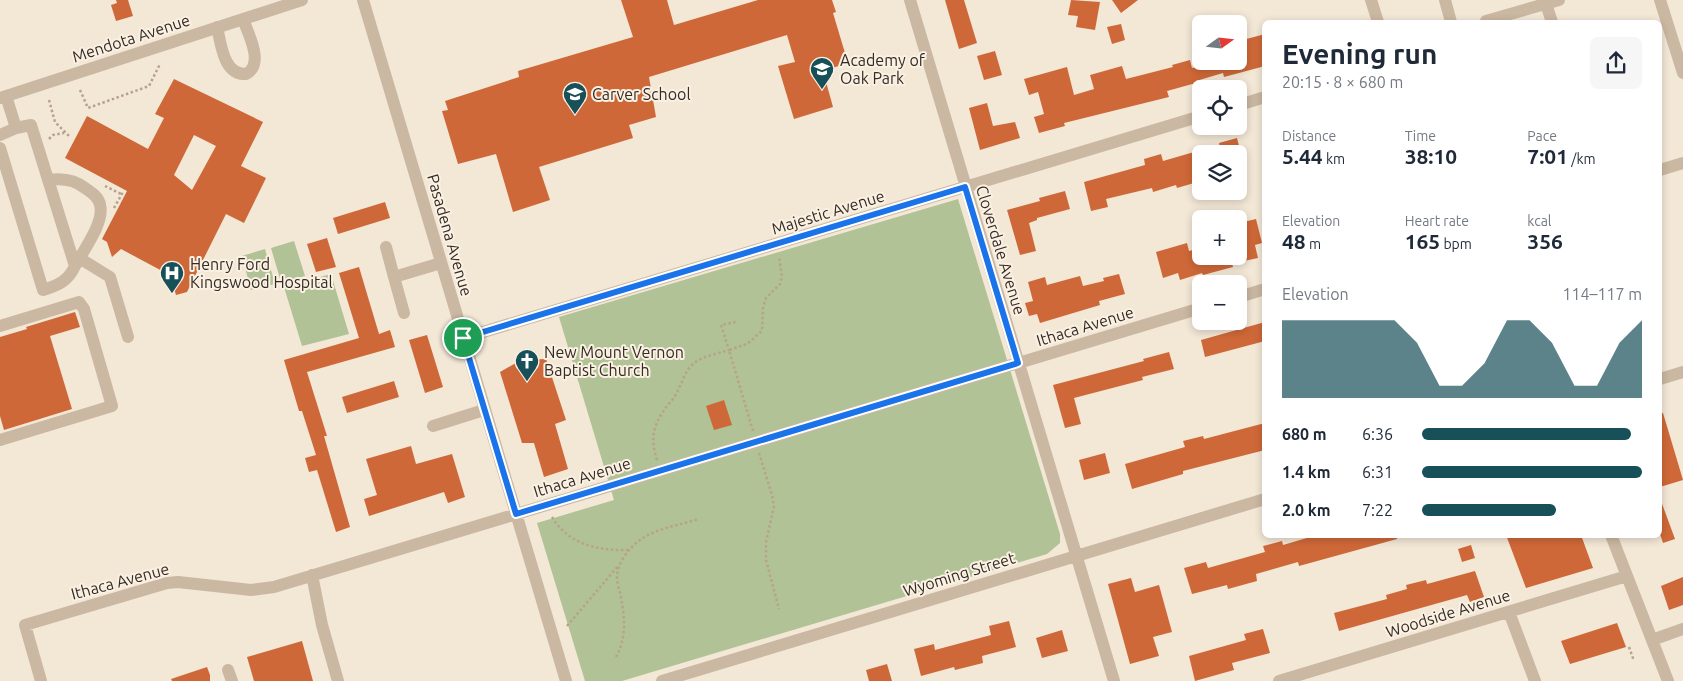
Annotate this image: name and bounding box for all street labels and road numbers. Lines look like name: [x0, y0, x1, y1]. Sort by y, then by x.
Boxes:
street label: Mendota Avenue: [70, 10, 192, 66]
street label: Pasadena Avenue: [424, 172, 476, 298]
street label: Cloverdale Avenue: [973, 183, 1029, 317]
street label: Majestic Avenue: [769, 186, 887, 238]
street label: Ithaca Avenue: [1034, 303, 1136, 349]
street label: Ithaca Avenue: [531, 454, 633, 500]
street label: Wyoming Street: [901, 548, 1018, 600]
street label: Ithaca Avenue: [69, 559, 171, 603]
street label: Woodside Avenue: [1384, 586, 1512, 640]

